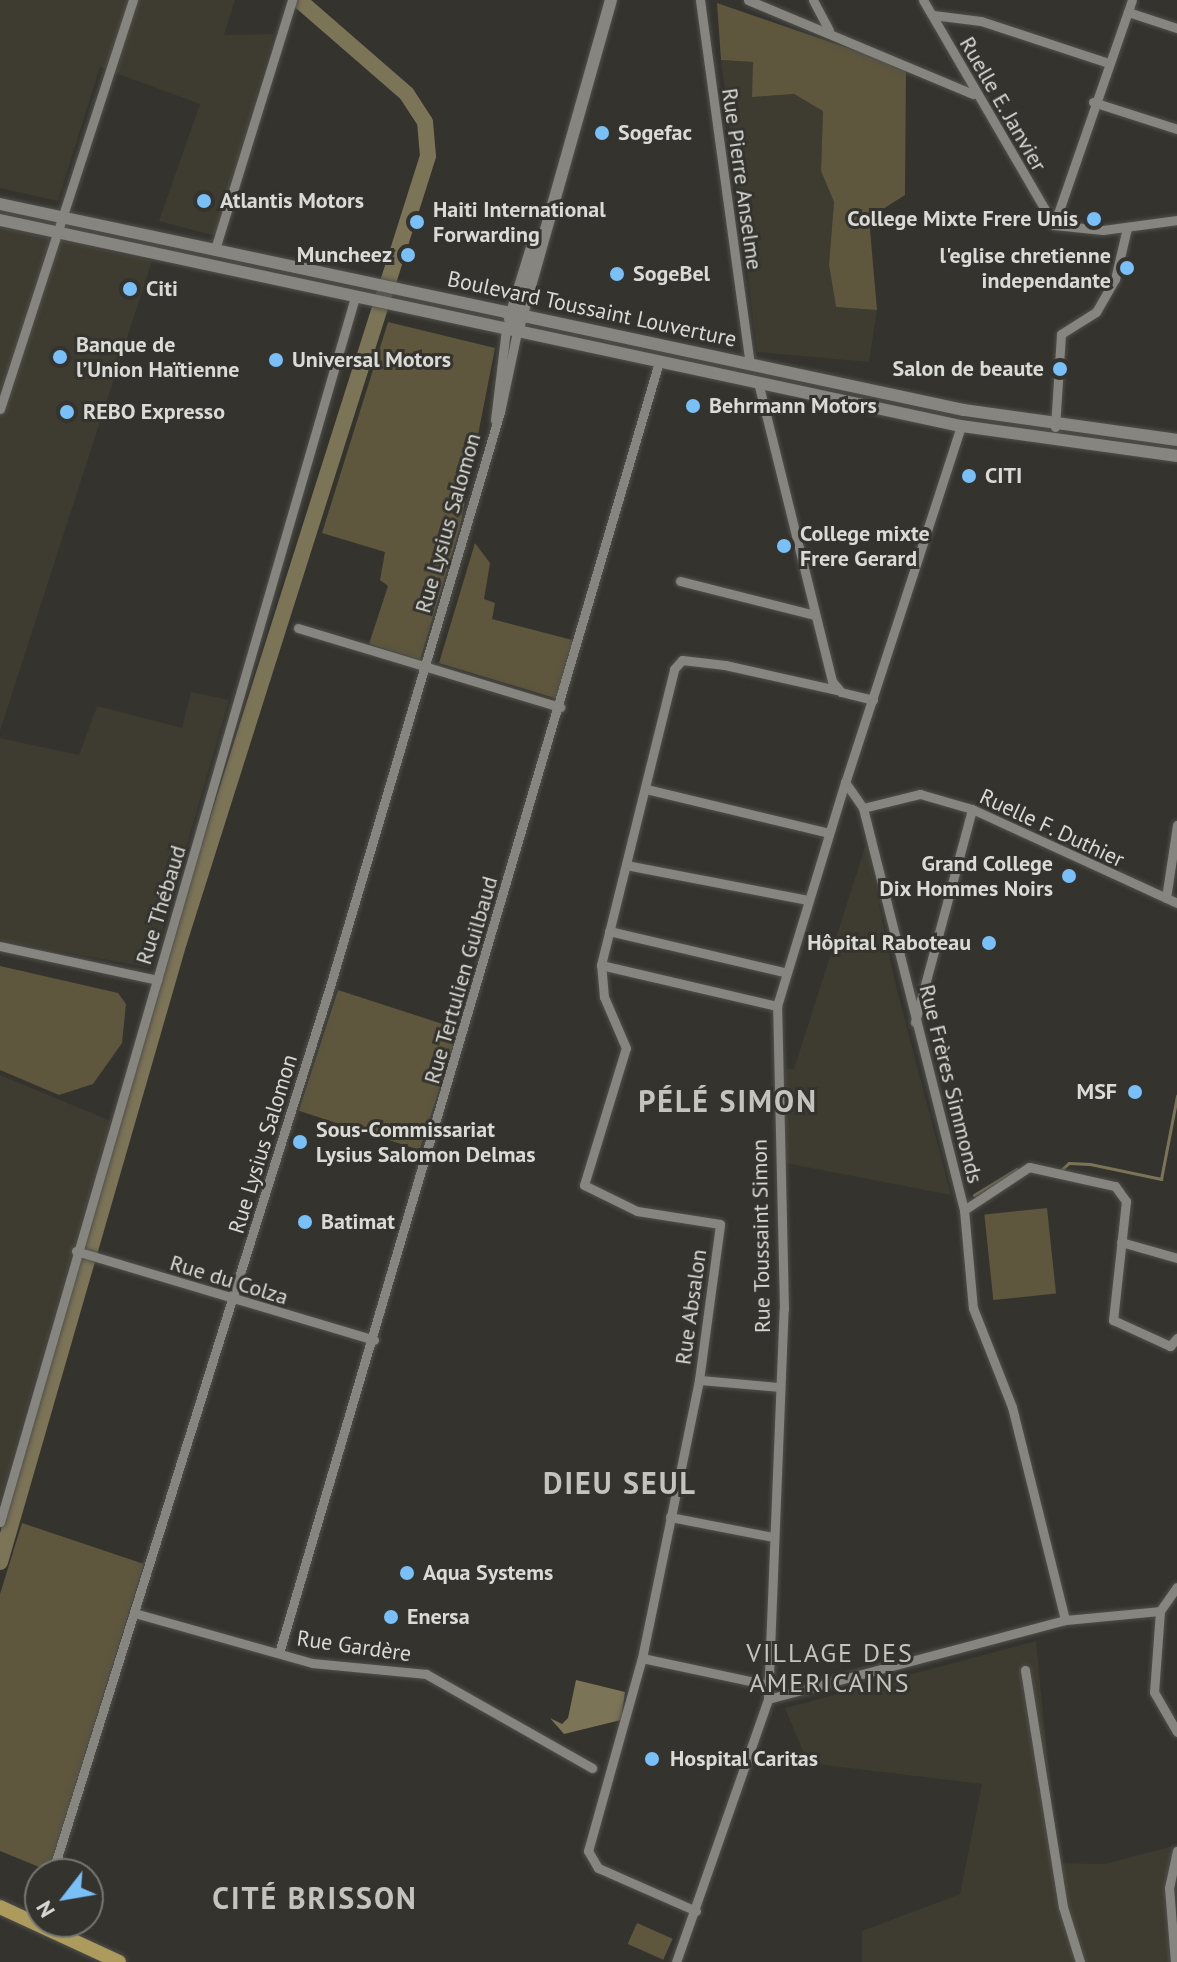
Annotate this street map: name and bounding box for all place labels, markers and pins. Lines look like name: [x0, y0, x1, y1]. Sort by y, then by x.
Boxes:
place label: Sogefac: [618, 120, 692, 146]
marker: Sogefac: [593, 124, 611, 142]
place label: Atlantis Motors: [220, 188, 364, 214]
marker: Atlantis Motors: [195, 192, 213, 210]
place label: Haiti International Forwarding: [433, 196, 606, 248]
place label: College Mixte Frere Unis: [847, 206, 1078, 232]
marker: College Mixte Frere Unis: [1085, 210, 1103, 228]
marker: Haiti International Forwarding: [408, 213, 426, 231]
place label: Muncheez: [297, 242, 392, 268]
place label: l'eglise chretienne independante: [940, 242, 1111, 294]
marker: Muncheez: [399, 246, 417, 264]
marker: l'eglise chretienne independante: [1118, 259, 1136, 277]
place label: SogeBel: [633, 261, 710, 287]
marker: SogeBel: [608, 265, 626, 283]
place label: Citi: [146, 276, 178, 302]
marker: Citi: [121, 280, 139, 298]
place label: Banque de l’Union Haïtienne: [76, 331, 240, 382]
place label: Universal Motors: [292, 347, 451, 373]
marker: Banque de l’Union Haïtienne: [51, 348, 69, 366]
marker: Universal Motors: [267, 351, 285, 369]
place label: Salon de beaute: [893, 356, 1044, 382]
marker: Salon de beaute: [1051, 360, 1069, 378]
place label: Behrmann Motors: [709, 393, 877, 419]
marker: Behrmann Motors: [684, 397, 702, 415]
place label: REBO Expresso: [83, 399, 225, 425]
marker: REBO Expresso: [58, 403, 76, 421]
place label: CITI: [985, 463, 1022, 489]
marker: CITI: [960, 467, 978, 485]
place label: College mixte Frere Gerard: [800, 520, 930, 572]
marker: College mixte Frere Gerard: [775, 537, 793, 555]
place label: Grand College Dix Hommes Noirs: [879, 850, 1053, 902]
marker: Grand College Dix Hommes Noirs: [1060, 867, 1078, 885]
place label: Hôpital Raboteau: [807, 930, 971, 956]
marker: Hôpital Raboteau: [978, 932, 1000, 954]
place label: MSF: [1077, 1079, 1117, 1105]
marker: MSF: [1124, 1081, 1146, 1103]
place label: Sous-Commissariat Lysius Salomon Delmas: [316, 1116, 536, 1168]
marker: Sous-Commissariat Lysius Salomon Delmas: [291, 1133, 309, 1151]
place label: Batimat: [321, 1209, 395, 1235]
marker: Batimat: [296, 1213, 314, 1231]
place label: Aqua Systems: [423, 1560, 553, 1586]
marker: Aqua Systems: [398, 1564, 416, 1582]
place label: Enersa: [407, 1604, 470, 1630]
marker: Enersa: [382, 1608, 400, 1626]
place label: Hospital Caritas: [670, 1746, 818, 1772]
marker: Hospital Caritas: [641, 1748, 663, 1770]

